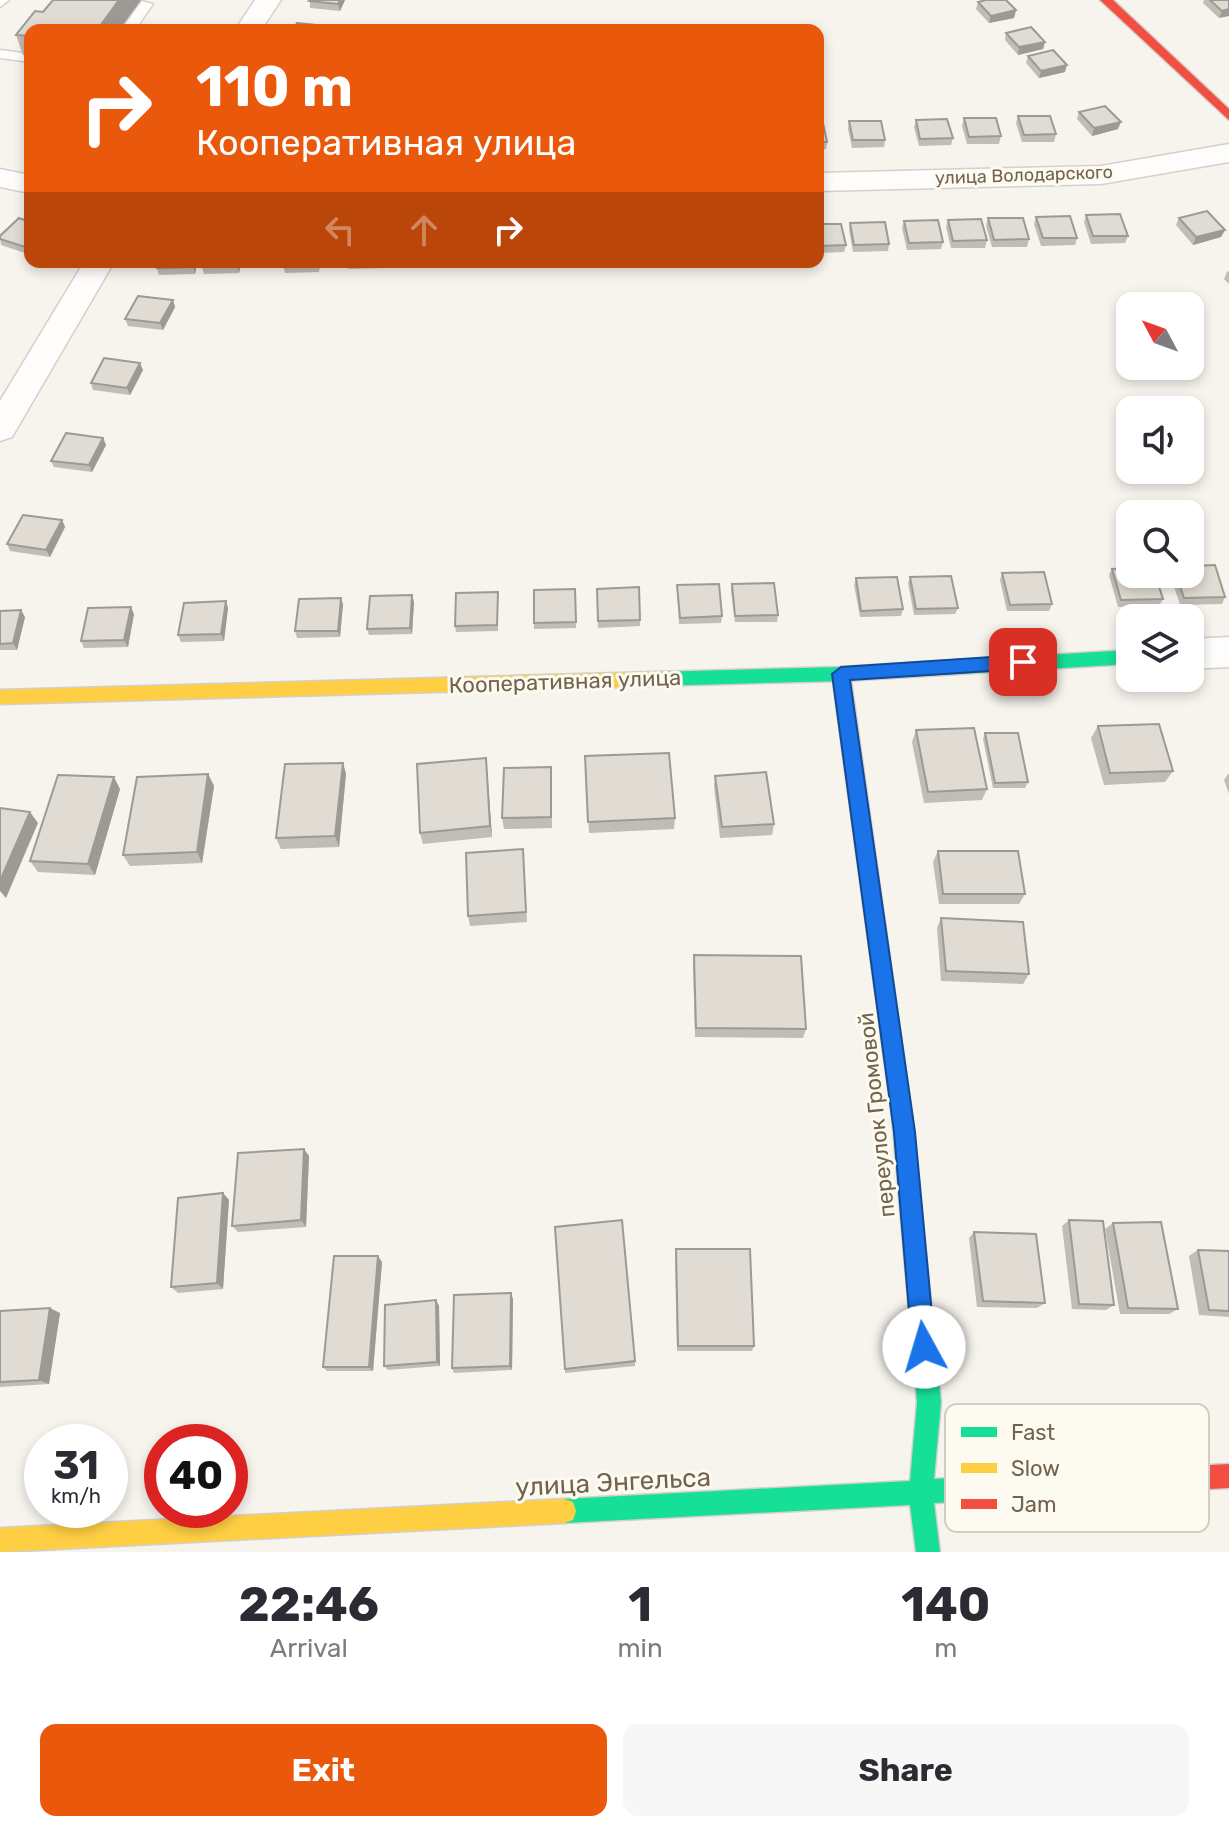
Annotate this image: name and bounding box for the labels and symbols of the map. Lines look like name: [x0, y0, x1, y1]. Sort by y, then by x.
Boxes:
street label: улица Володарского: [935, 161, 1113, 189]
north arrow: [1116, 292, 1204, 380]
pin: [989, 628, 1057, 696]
street label: Кооперативная улица: [448, 664, 682, 699]
street label: переулок Громовой: [852, 1011, 901, 1219]
position arrow: [882, 1305, 966, 1389]
legend: [945, 1404, 1209, 1532]
text: Fast: [1011, 1419, 1056, 1446]
speed limit sign: 40: [144, 1424, 248, 1528]
text: Slow: [1011, 1455, 1060, 1482]
street label: улица Энгельса: [514, 1462, 712, 1503]
text: Jam: [1011, 1491, 1057, 1518]

